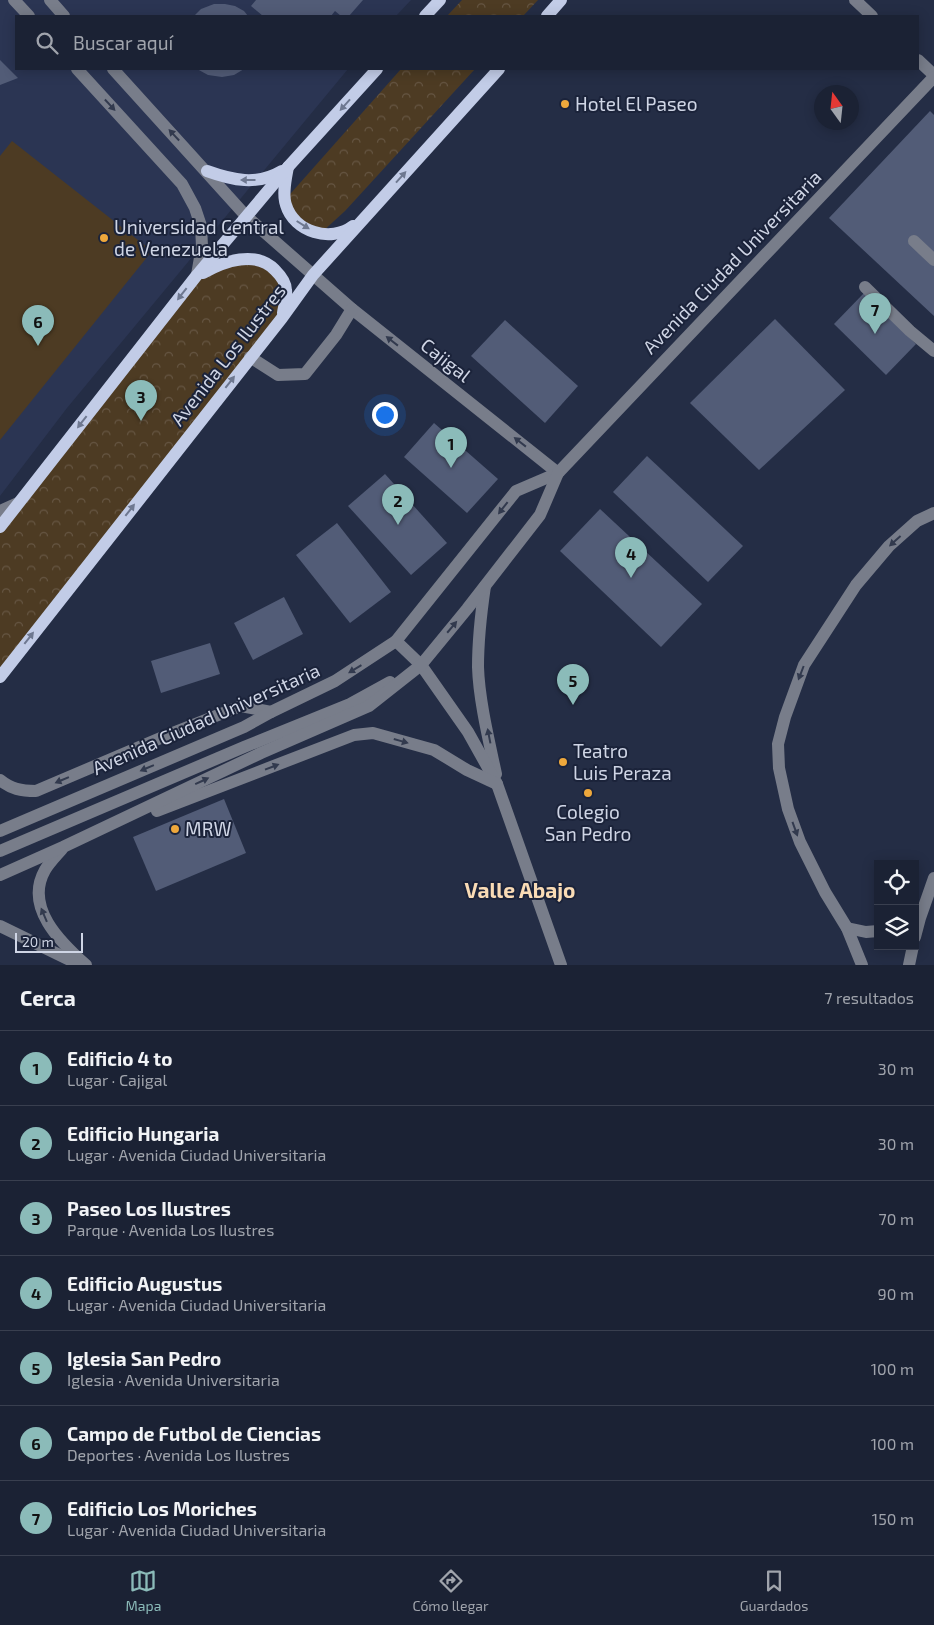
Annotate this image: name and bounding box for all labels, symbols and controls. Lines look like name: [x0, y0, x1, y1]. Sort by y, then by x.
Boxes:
search box: [15, 15, 919, 70]
icon: search: [33, 29, 61, 57]
text: Buscar aquí: [73, 31, 173, 54]
north arrow: [814, 85, 859, 130]
place label: Hotel El Paseo: [575, 92, 698, 115]
one-way arrow: [104, 98, 116, 110]
one-way arrow: [339, 98, 351, 110]
marker: Hotel El Paseo: [559, 98, 571, 110]
one-way arrow: [168, 130, 180, 142]
street label: Avenida Ciudad Universitaria: [638, 165, 826, 358]
one-way arrow: [395, 172, 407, 184]
one-way arrow: [240, 176, 256, 184]
place label: Universidad Central de Venezuela: [114, 215, 284, 260]
one-way arrow: [297, 221, 310, 230]
marker: Universidad Central de Venezuela: [98, 232, 110, 244]
street label: Avenida Los Ilustres: [165, 279, 290, 430]
one-way arrow: [177, 287, 188, 300]
pin: 7: [859, 293, 891, 334]
pin: 6: [22, 305, 54, 346]
street label: Cajigal: [417, 333, 476, 387]
one-way arrow: [386, 336, 399, 347]
one-way arrow: [225, 376, 236, 389]
pin: 3: [125, 380, 157, 421]
your location: [372, 402, 398, 428]
one-way arrow: [77, 415, 87, 429]
pin: 1: [435, 427, 467, 468]
one-way arrow: [514, 437, 527, 448]
pin: 2: [382, 484, 414, 525]
one-way arrow: [498, 501, 509, 514]
one-way arrow: [124, 504, 135, 517]
one-way arrow: [889, 535, 901, 547]
pin: 4: [615, 537, 647, 578]
one-way arrow: [446, 622, 458, 634]
one-way arrow: [24, 632, 35, 645]
street label: Avenida Ciudad Universitaria: [88, 658, 323, 779]
one-way arrow: [349, 664, 362, 673]
pin: 5: [557, 664, 589, 705]
one-way arrow: [797, 666, 805, 680]
one-way arrow: [484, 728, 492, 744]
one-way arrow: [394, 737, 409, 745]
place label: Teatro Luis Peraza: [573, 739, 672, 784]
marker: Teatro Luis Peraza: [557, 756, 569, 768]
one-way arrow: [265, 763, 280, 771]
one-way arrow: [139, 764, 154, 772]
one-way arrow: [55, 776, 69, 784]
one-way arrow: [195, 777, 209, 785]
marker: Colegio San Pedro: [582, 787, 594, 799]
place label: Colegio San Pedro: [545, 800, 631, 845]
place label: MRW: [185, 817, 231, 840]
one-way arrow: [791, 822, 799, 837]
marker: MRW: [169, 823, 181, 835]
map controls: [874, 860, 919, 950]
button: locate: [874, 860, 919, 905]
district label: Valle Abajo: [465, 877, 575, 902]
button: layers: [874, 905, 919, 950]
one-way arrow: [40, 907, 48, 922]
scale bar: [15, 930, 82, 953]
text: 20 m: [22, 933, 54, 950]
text: Cerca: [20, 985, 76, 1010]
text: 7 resultados: [824, 988, 914, 1007]
text: Edificio 4 to: [67, 1047, 172, 1070]
text: 1: [33, 1059, 39, 1078]
text: 30 m: [878, 1059, 914, 1078]
text: Lugar · Cajigal: [67, 1070, 167, 1089]
text: Edificio Hungaria: [67, 1122, 219, 1145]
text: 2: [31, 1134, 41, 1153]
text: 30 m: [878, 1134, 914, 1153]
text: Lugar · Avenida Ciudad Universitaria: [67, 1145, 326, 1164]
text: Paseo Los Ilustres: [67, 1197, 231, 1220]
text: 3: [31, 1209, 41, 1228]
text: 70 m: [879, 1209, 914, 1228]
text: Parque · Avenida Los Ilustres: [67, 1220, 274, 1239]
text: Edificio Augustus: [67, 1272, 222, 1295]
text: 4: [31, 1284, 41, 1303]
text: 90 m: [878, 1284, 914, 1303]
text: Lugar · Avenida Ciudad Universitaria: [67, 1295, 326, 1314]
text: Iglesia San Pedro: [67, 1347, 221, 1370]
text: 5: [32, 1359, 40, 1378]
text: 100 m: [871, 1359, 914, 1378]
text: Iglesia · Avenida Universitaria: [67, 1370, 280, 1389]
text: Campo de Futbol de Ciencias: [67, 1422, 321, 1445]
text: 6: [31, 1434, 41, 1453]
text: 100 m: [871, 1434, 914, 1453]
text: Deportes · Avenida Los Ilustres: [67, 1445, 290, 1464]
text: Edificio Los Moriches: [67, 1497, 257, 1520]
text: 7: [32, 1509, 40, 1528]
text: 150 m: [872, 1509, 914, 1528]
text: Lugar · Avenida Ciudad Universitaria: [67, 1520, 326, 1539]
tab: Mapa: [126, 1567, 161, 1614]
tab: Cómo llegar: [412, 1567, 489, 1614]
tab: Guardados: [740, 1567, 808, 1614]

